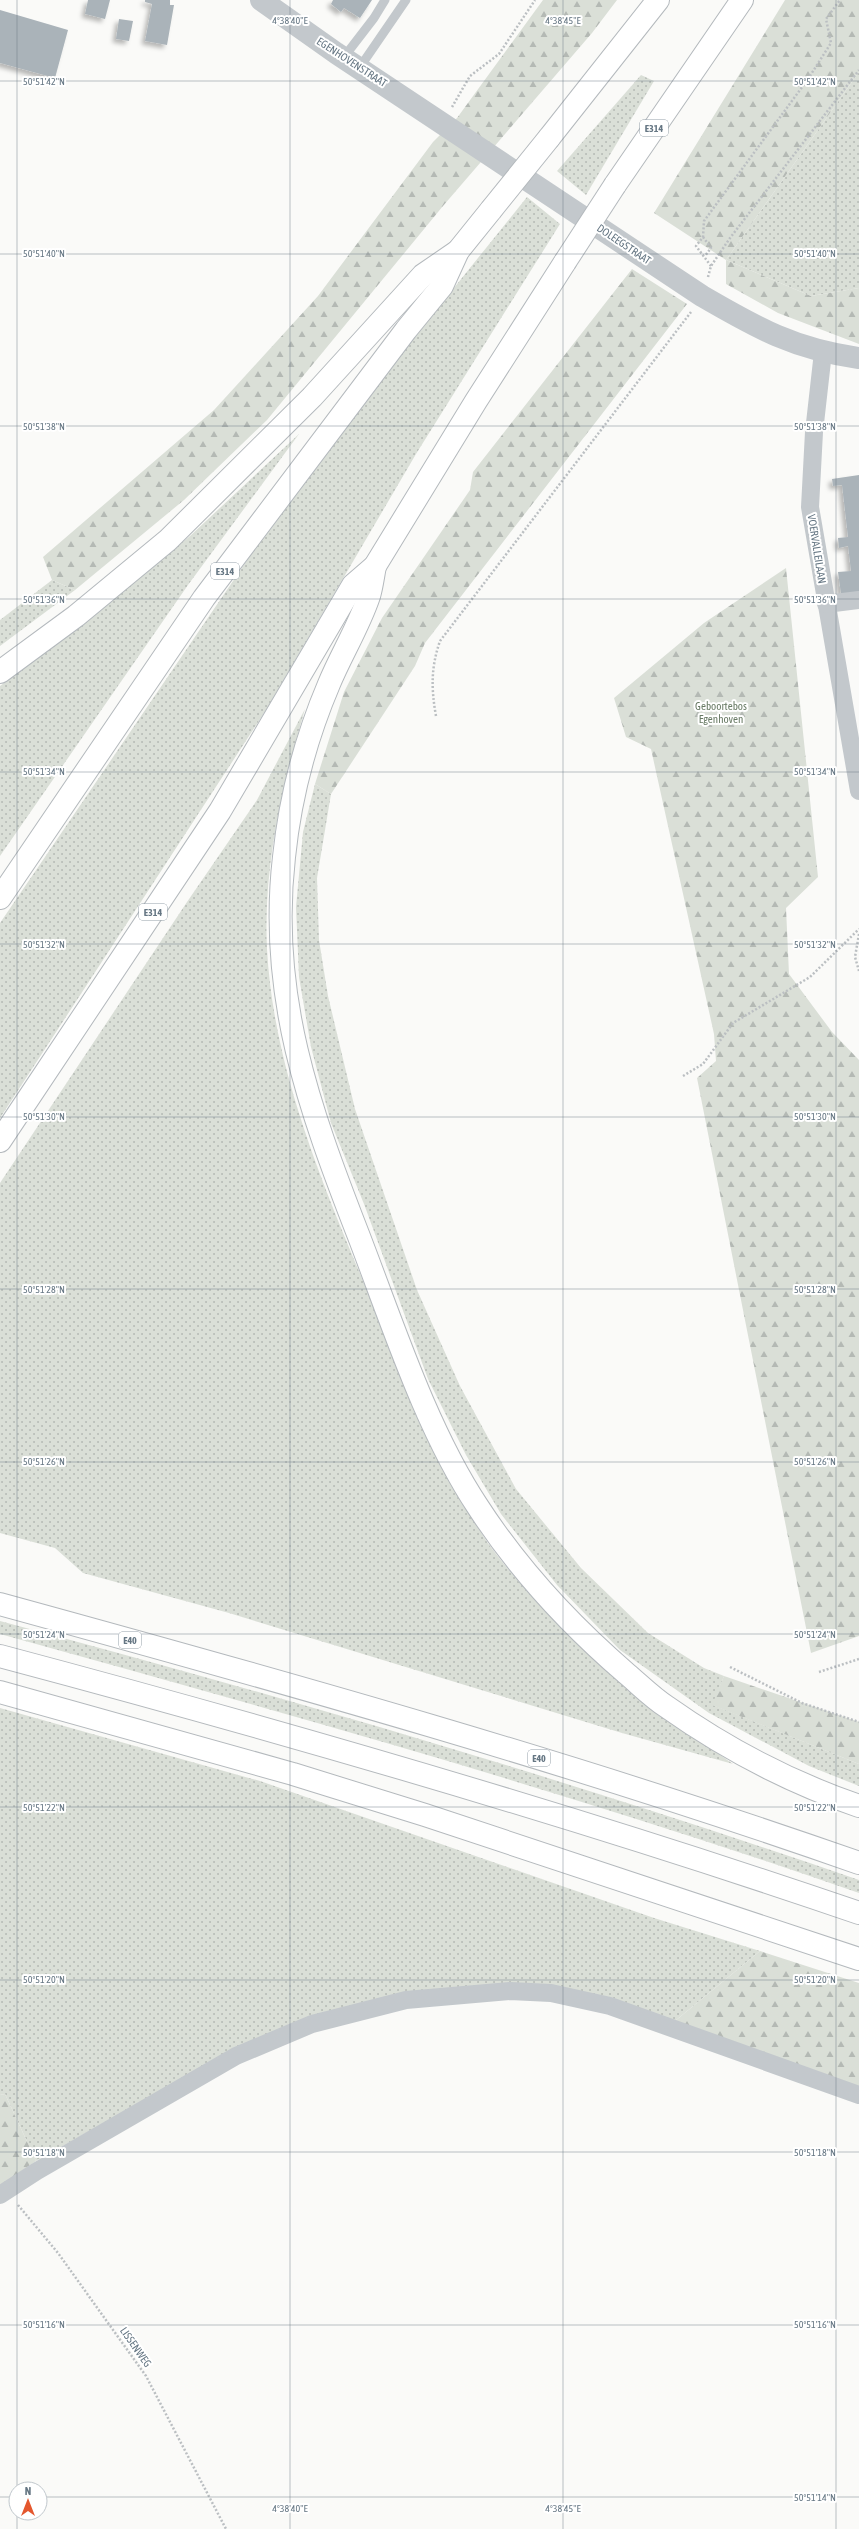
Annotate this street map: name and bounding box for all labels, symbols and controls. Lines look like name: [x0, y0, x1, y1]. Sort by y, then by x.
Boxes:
text: 4°38'40"E: [272, 15, 308, 26]
text: 4°38'45"E: [545, 15, 581, 26]
street label: EGENHOVENSTRAAT: [315, 35, 389, 89]
text: 50°51'42"N: [23, 76, 65, 87]
text: 50°51'42"N: [794, 76, 836, 87]
road number: E314: [640, 120, 668, 136]
street label: DOLEEGSTRAAT: [595, 222, 653, 266]
text: 50°51'40"N: [23, 248, 65, 259]
text: 50°51'40"N: [794, 248, 836, 259]
text: 50°51'38"N: [23, 421, 65, 432]
text: 50°51'38"N: [794, 421, 836, 432]
street label: VOERVALLEILAAN: [806, 514, 828, 584]
road number: E314: [211, 563, 239, 579]
text: 50°51'36"N: [23, 594, 65, 605]
text: 50°51'36"N: [794, 594, 836, 605]
park label: Geboortebos Egenhoven: [695, 700, 747, 725]
text: 50°51'34"N: [23, 766, 65, 777]
text: 50°51'34"N: [794, 766, 836, 777]
road number: E314: [139, 904, 167, 920]
text: 50°51'32"N: [23, 939, 65, 950]
text: 50°51'32"N: [794, 939, 836, 950]
text: 50°51'30"N: [23, 1111, 65, 1122]
text: 50°51'30"N: [794, 1111, 836, 1122]
text: 50°51'28"N: [23, 1284, 65, 1295]
text: 50°51'28"N: [794, 1284, 836, 1295]
text: 50°51'26"N: [23, 1456, 65, 1467]
text: 50°51'26"N: [794, 1456, 836, 1467]
text: 50°51'24"N: [23, 1629, 65, 1640]
text: 50°51'24"N: [794, 1629, 836, 1640]
road number: E40: [119, 1632, 141, 1648]
road number: E40: [528, 1750, 550, 1766]
text: 50°51'22"N: [23, 1802, 65, 1813]
text: 50°51'22"N: [794, 1802, 836, 1813]
text: 50°51'20"N: [23, 1974, 65, 1985]
text: 50°51'20"N: [794, 1974, 836, 1985]
text: 50°51'18"N: [23, 2147, 65, 2158]
text: 50°51'18"N: [794, 2147, 836, 2158]
text: 50°51'16"N: [23, 2319, 65, 2330]
text: 50°51'16"N: [794, 2319, 836, 2330]
street label: LISSENWEG: [118, 2325, 154, 2369]
north arrow: [8, 2481, 48, 2521]
text: N: [25, 2485, 31, 2497]
text: 50°51'14"N: [794, 2492, 836, 2503]
text: 4°38'40"E: [272, 2503, 308, 2514]
text: 4°38'45"E: [545, 2503, 581, 2514]

